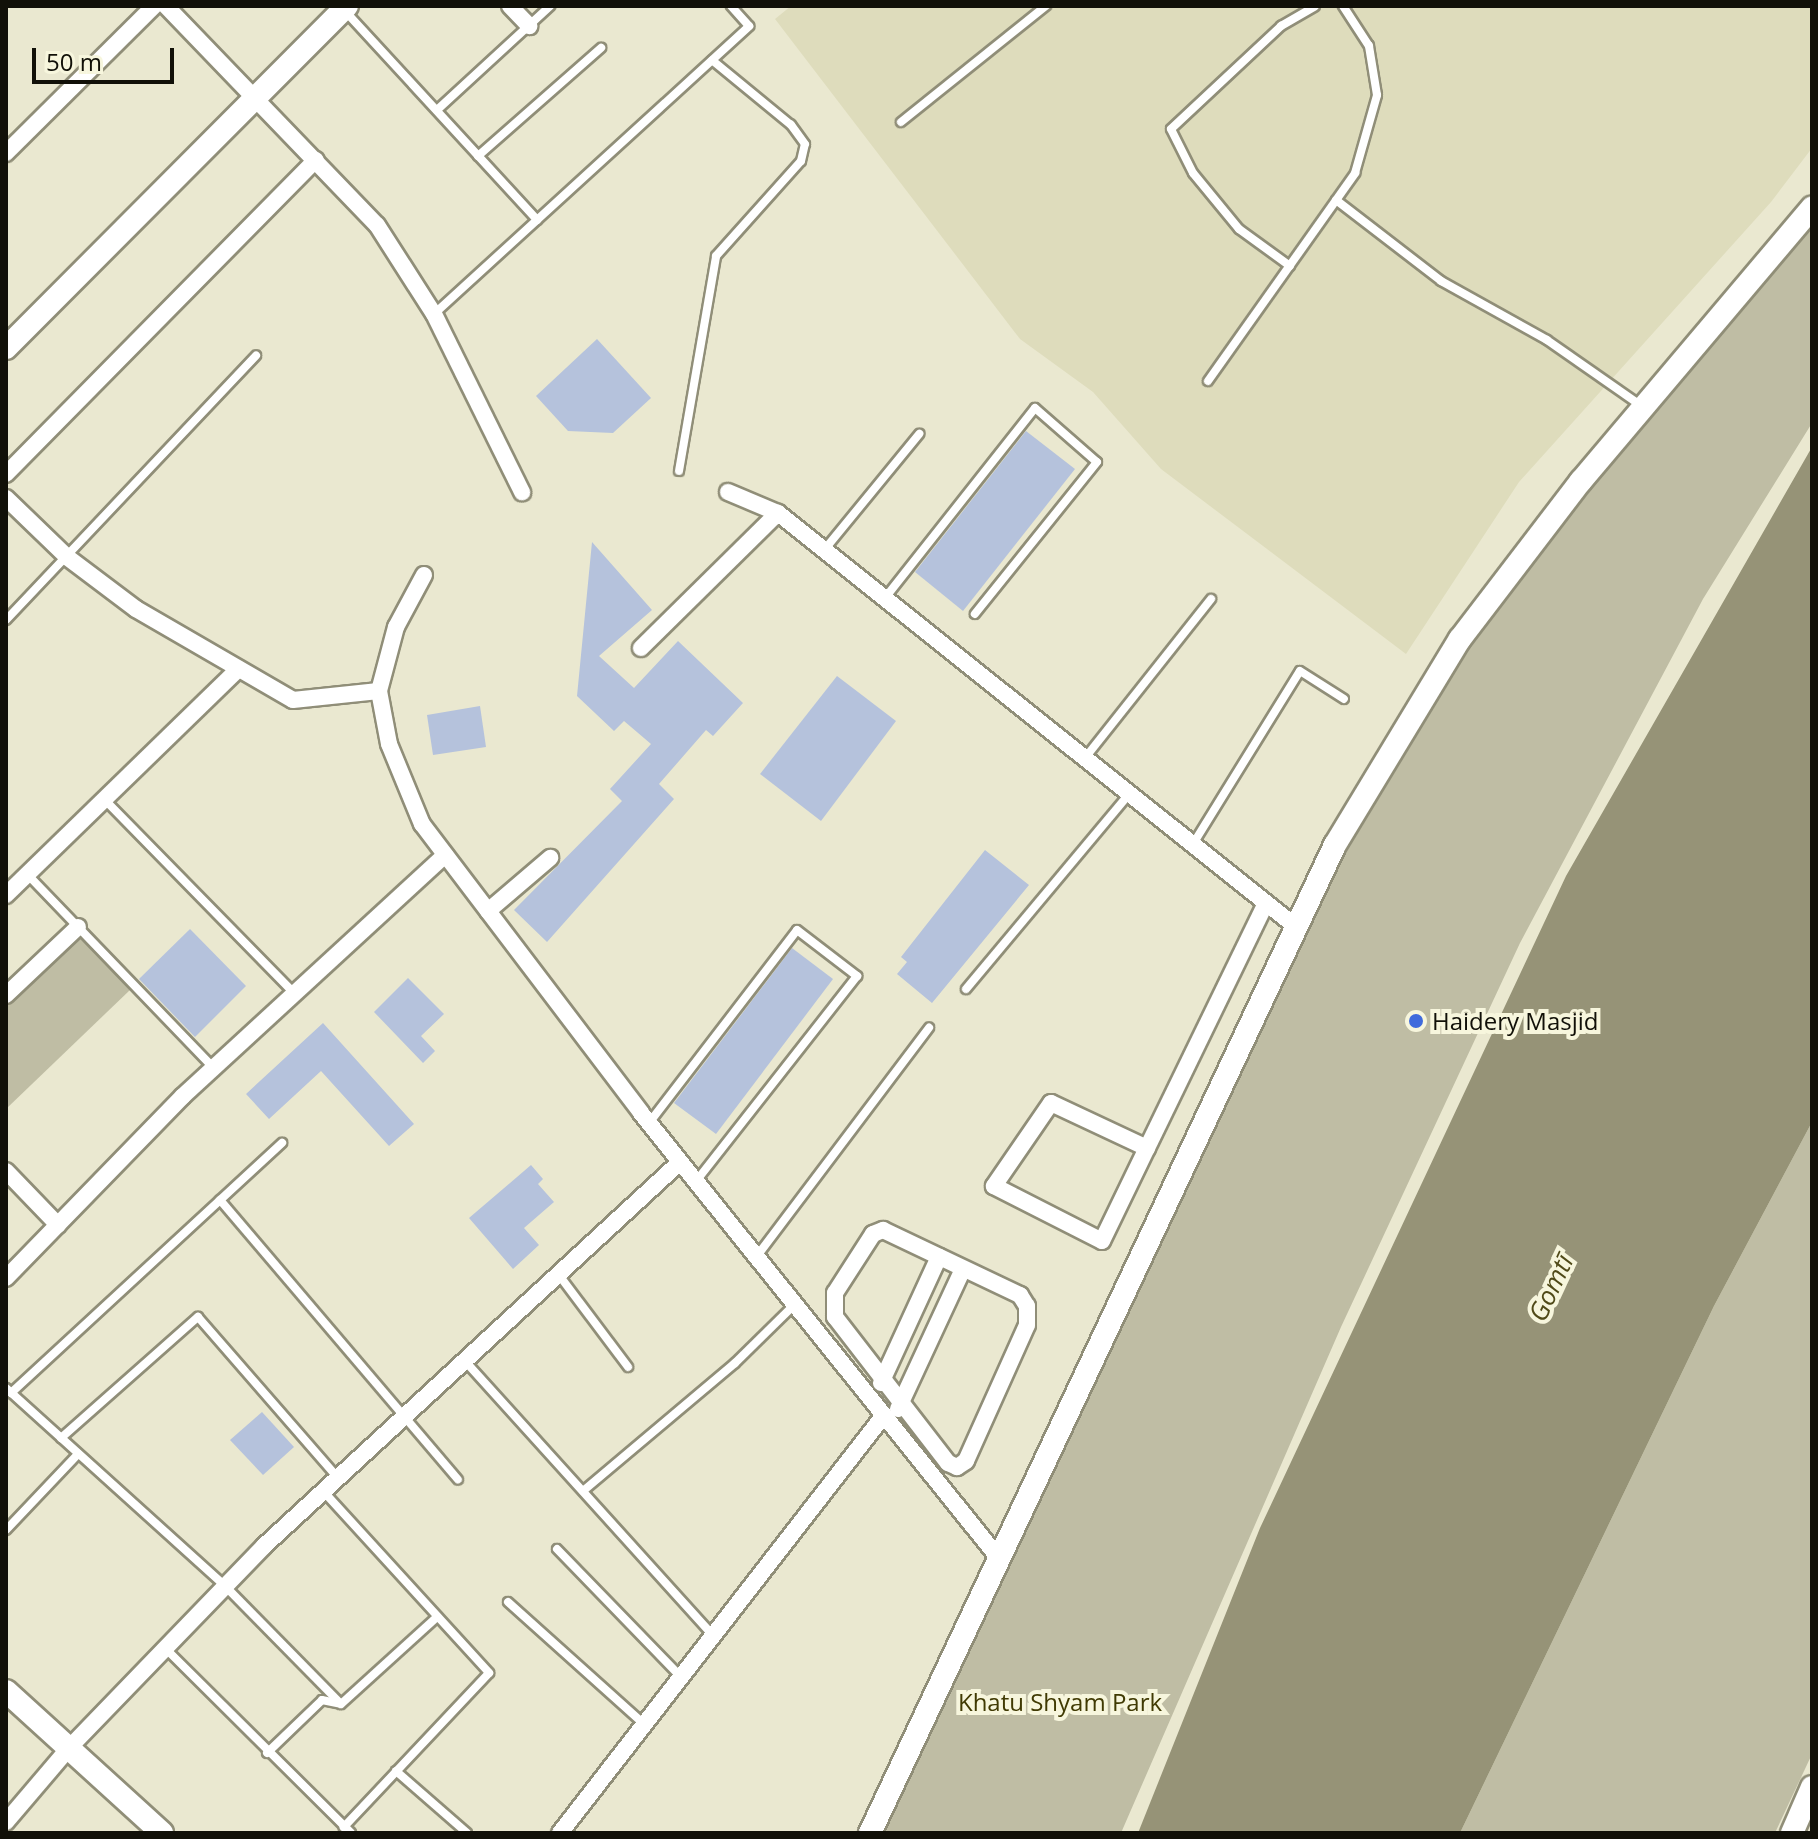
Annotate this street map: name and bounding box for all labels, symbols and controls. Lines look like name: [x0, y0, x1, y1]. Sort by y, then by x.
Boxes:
scale bar: [36, 32, 178, 82]
text: 50 m: [46, 45, 102, 78]
place label: Haidery Masjid: [1432, 1007, 1598, 1035]
marker: Haidery Masjid: [1407, 1012, 1425, 1030]
water label: Gomtī: [1522, 1250, 1580, 1326]
park label: Khatu Shyam Park: [958, 1688, 1162, 1716]

